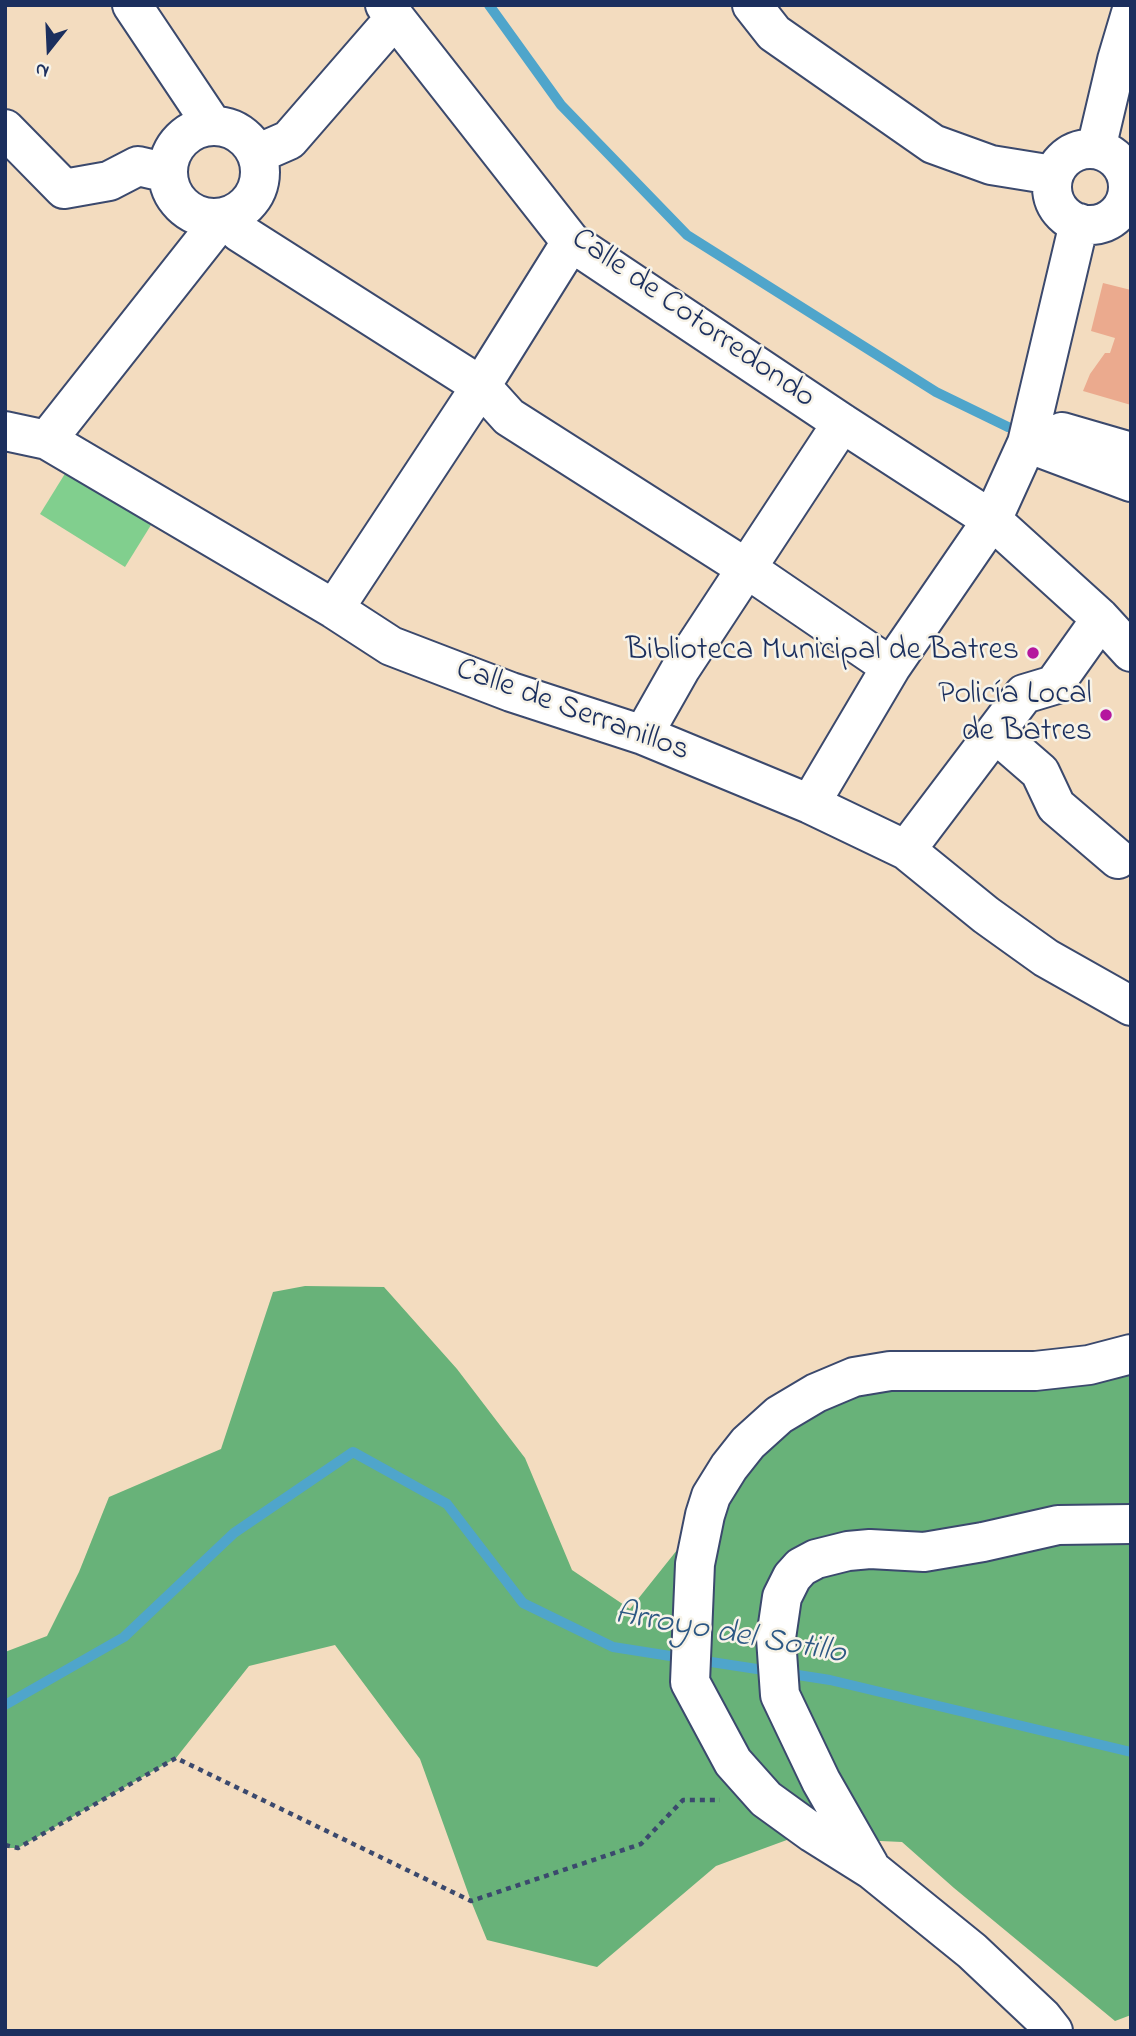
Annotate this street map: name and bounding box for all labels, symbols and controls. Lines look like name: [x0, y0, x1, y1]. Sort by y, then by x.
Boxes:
north arrow: [14, 14, 84, 84]
text: N: [32, 55, 53, 84]
street label: Calle de Cotorredondo: [563, 221, 821, 419]
place label: Biblioteca Municipal de Batres: [626, 634, 1019, 672]
marker: Biblioteca Municipal de Batres: [1025, 645, 1041, 661]
street label: Calle de Serranillos: [450, 652, 694, 772]
place label: Policía Local de Batres: [938, 678, 1092, 753]
marker: Policía Local de Batres: [1098, 707, 1114, 723]
water label: Arroyo del Sotillo: [612, 1596, 848, 1676]

